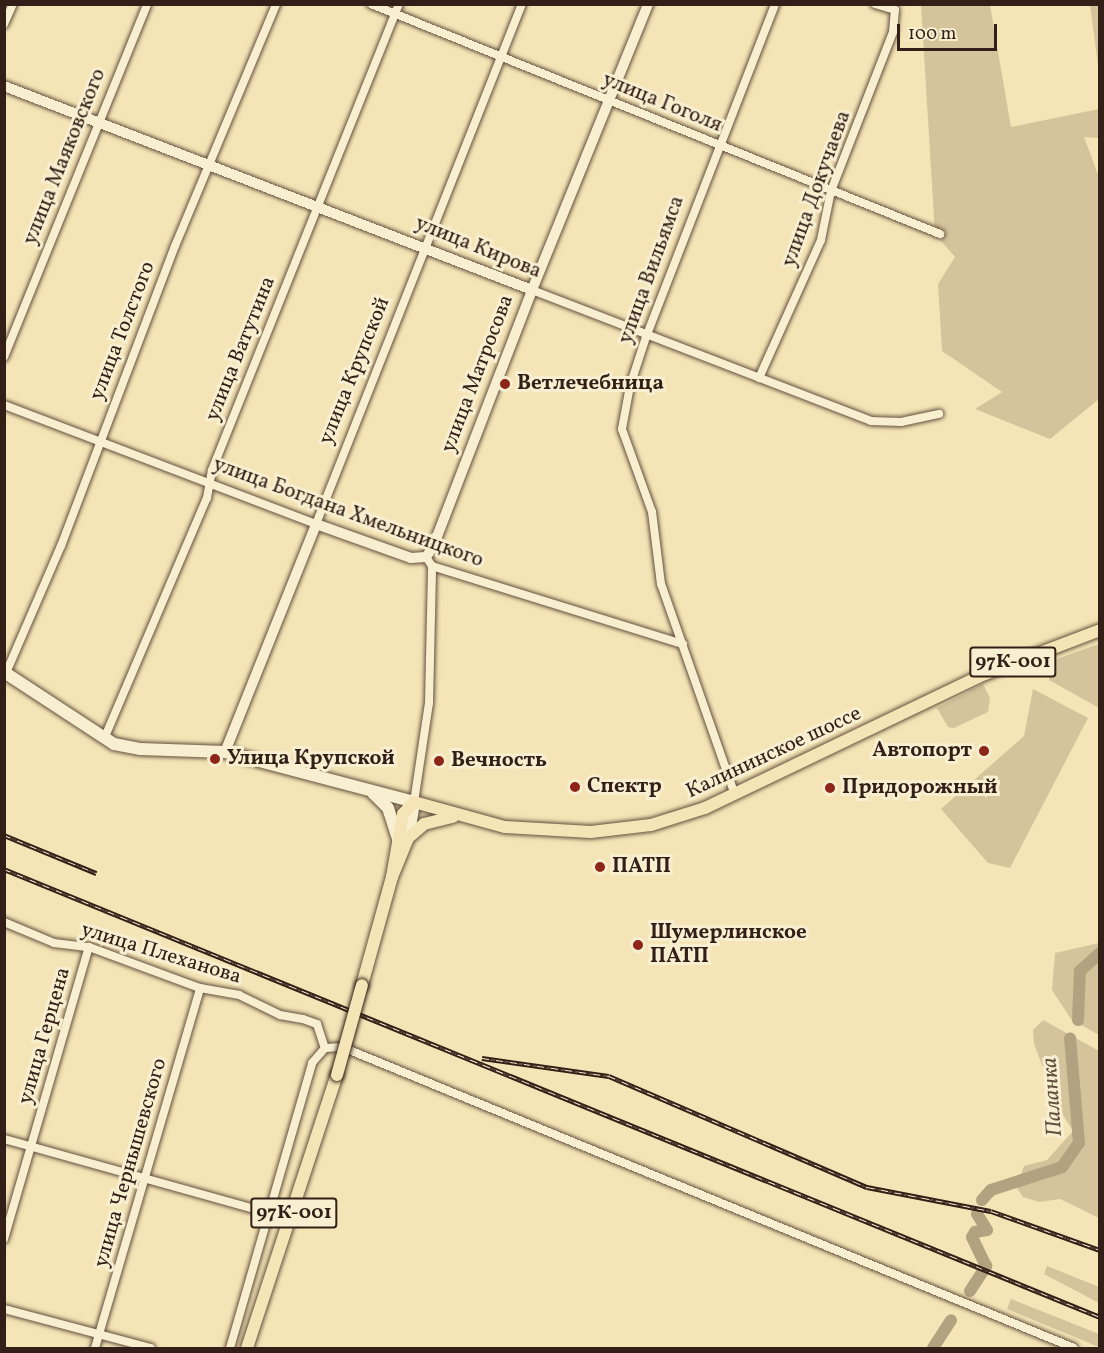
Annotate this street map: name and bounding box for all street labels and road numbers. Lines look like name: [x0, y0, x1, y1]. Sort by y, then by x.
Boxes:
street label: улица Маяковского: [18, 65, 112, 249]
street label: улица Гоголя: [599, 68, 725, 138]
street label: улица Докучаева: [777, 107, 857, 271]
street label: улица Вильямса: [614, 192, 690, 348]
street label: улица Кирова: [411, 211, 545, 285]
street label: улица Толстого: [85, 258, 161, 404]
street label: улица Ватутина: [201, 273, 281, 425]
street label: улица Матросова: [436, 291, 520, 457]
street label: улица Крупской: [314, 294, 396, 448]
street label: улица Богдана Хмельницкого: [209, 452, 487, 574]
road number: 97К-001: [968, 645, 1058, 679]
street label: Калининское шоссе: [682, 701, 866, 805]
street label: улица Плеханова: [78, 918, 244, 990]
street label: улица Герцена: [13, 965, 77, 1107]
street label: улица Чернышевского: [89, 1055, 173, 1271]
road number: 97К-001: [249, 1196, 339, 1230]

